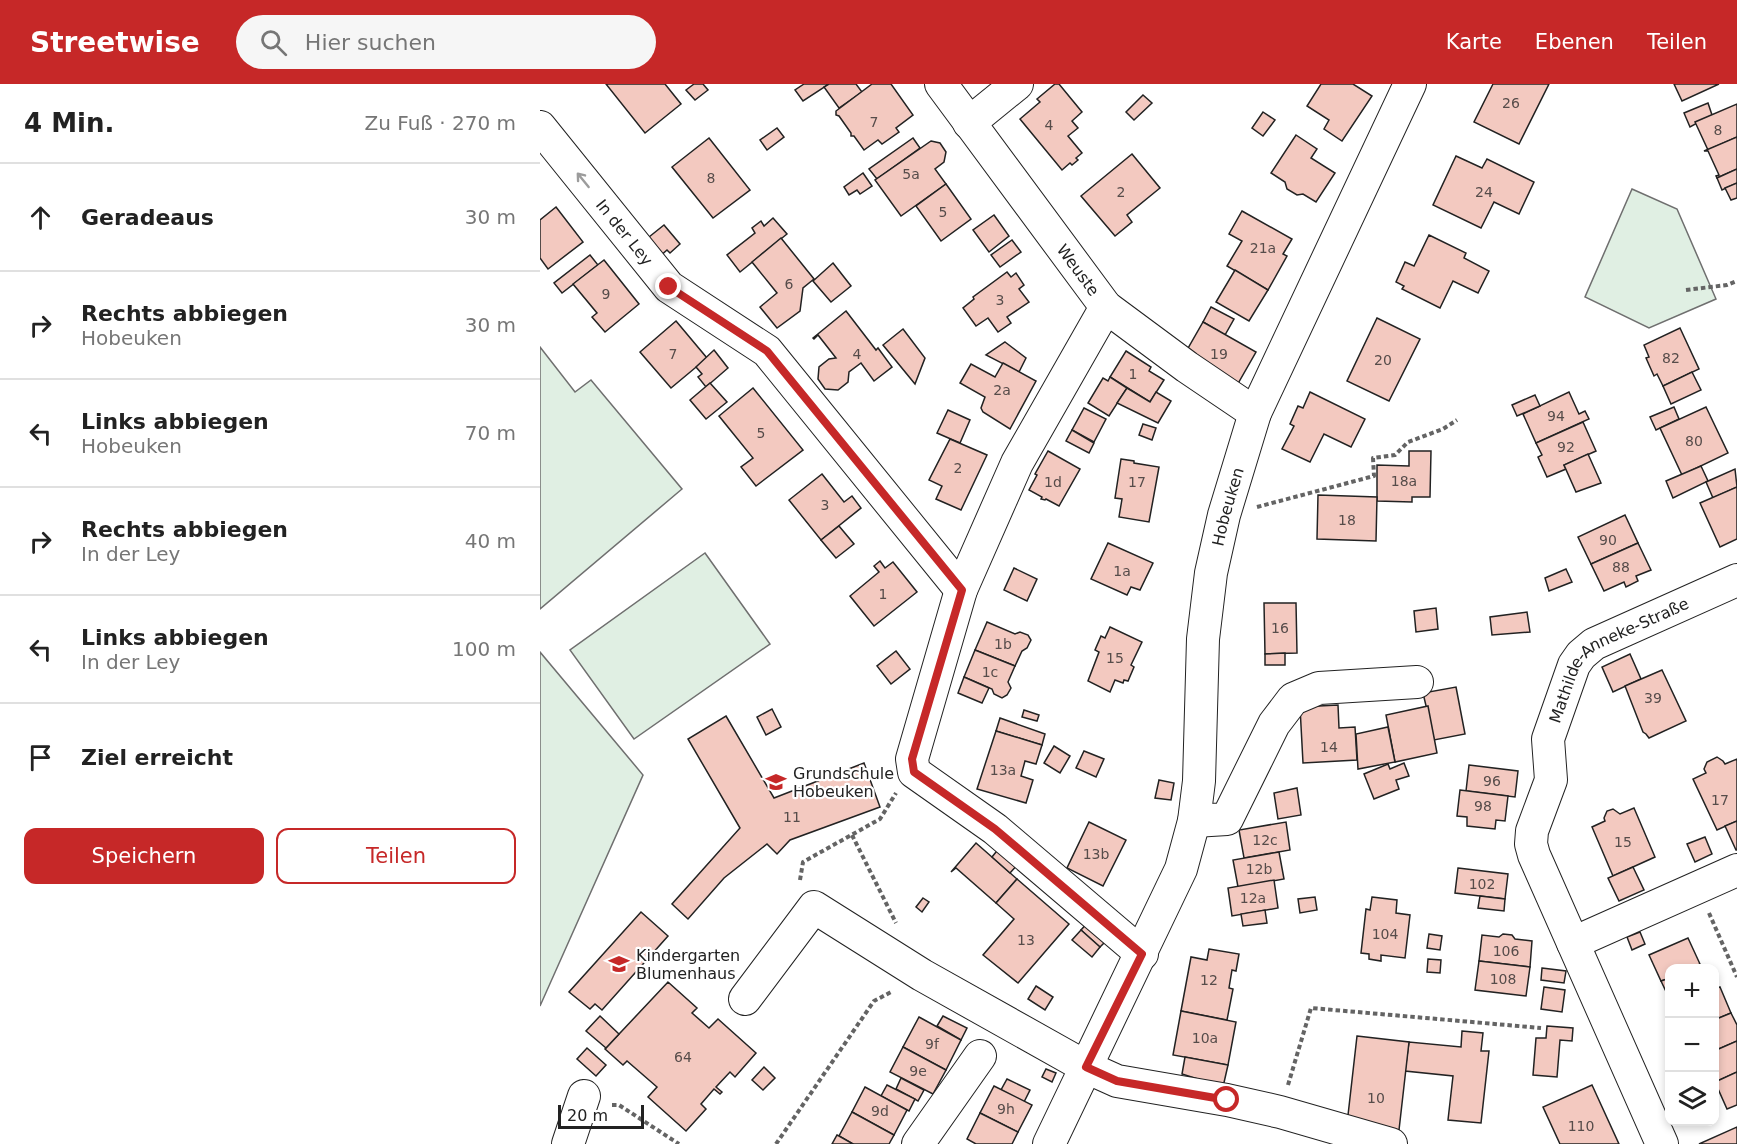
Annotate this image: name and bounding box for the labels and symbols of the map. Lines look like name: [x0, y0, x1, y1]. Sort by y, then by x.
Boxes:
house number: 26: [1502, 95, 1520, 111]
house number: 7: [870, 114, 878, 130]
house number: 4: [1045, 117, 1054, 133]
house number: 8: [1714, 122, 1722, 138]
house number: 5a: [902, 166, 920, 182]
house number: 8: [707, 170, 715, 186]
one-way arrow: [576, 172, 589, 188]
house number: 2: [1117, 184, 1125, 200]
house number: 24: [1475, 184, 1493, 200]
street label: In der Ley: [592, 195, 657, 269]
house number: 5: [939, 204, 947, 220]
street label: Weuste: [1053, 240, 1103, 299]
house number: 21a: [1250, 240, 1276, 256]
route end: [655, 273, 681, 299]
house number: 6: [785, 276, 794, 292]
house number: 9: [602, 286, 610, 302]
house number: 3: [996, 292, 1004, 308]
house number: 7: [669, 346, 677, 362]
house number: 4: [853, 346, 862, 362]
house number: 19: [1210, 346, 1228, 362]
house number: 82: [1662, 350, 1680, 366]
house number: 20: [1374, 352, 1392, 368]
house number: 1: [1129, 366, 1137, 382]
house number: 2a: [993, 382, 1011, 398]
house number: 94: [1547, 408, 1565, 424]
house number: 5: [757, 425, 765, 441]
house number: 80: [1685, 433, 1703, 449]
house number: 92: [1557, 439, 1575, 455]
house number: 2: [954, 460, 962, 476]
street label: Hobeuken: [1208, 465, 1248, 548]
house number: 18a: [1391, 473, 1417, 489]
house number: 1d: [1044, 474, 1062, 490]
house number: 17: [1128, 474, 1146, 490]
house number: 3: [821, 497, 829, 513]
house number: 18: [1338, 512, 1356, 528]
house number: 90: [1599, 532, 1617, 548]
house number: 88: [1612, 559, 1630, 575]
house number: 1a: [1113, 563, 1131, 579]
house number: 1: [879, 586, 887, 602]
street label: Mathilde-Anneke-Straße: [1545, 594, 1692, 726]
house number: 16: [1271, 620, 1289, 636]
house number: 1b: [994, 636, 1012, 652]
house number: 15: [1106, 650, 1124, 666]
house number: 1c: [982, 664, 998, 680]
house number: 39: [1644, 690, 1662, 706]
house number: 14: [1320, 739, 1338, 755]
house number: 13a: [990, 762, 1016, 778]
place label: Grundschule Hobeuken: [793, 764, 894, 801]
school or university icon: Grundschule Hobeuken: [764, 770, 788, 794]
house number: 96: [1483, 773, 1501, 789]
house number: 17: [1711, 792, 1729, 808]
house number: 98: [1474, 798, 1492, 814]
house number: 11: [783, 809, 801, 825]
house number: 12c: [1252, 832, 1278, 848]
house number: 15: [1614, 834, 1632, 850]
house number: 13b: [1083, 846, 1109, 862]
house number: 12b: [1246, 861, 1272, 877]
house number: 102: [1469, 876, 1495, 892]
house number: 12a: [1240, 890, 1266, 906]
house number: 104: [1372, 926, 1398, 942]
house number: 13: [1017, 932, 1035, 948]
house number: 106: [1493, 943, 1519, 959]
place label: Kindergarten Blumenhaus: [636, 946, 740, 983]
school or university icon: Kindergarten Blumenhaus: [607, 952, 631, 976]
house number: 108: [1490, 971, 1516, 987]
house number: 12: [1200, 972, 1218, 988]
house number: 10a: [1192, 1030, 1218, 1046]
house number: 9f: [925, 1036, 940, 1052]
house number: 64: [674, 1049, 692, 1065]
house number: 9e: [909, 1063, 927, 1079]
route start: [1213, 1086, 1239, 1112]
house number: 10: [1367, 1090, 1385, 1106]
house number: 9h: [997, 1101, 1015, 1117]
scale bar: [558, 1102, 644, 1130]
house number: 9d: [871, 1103, 889, 1119]
house number: 110: [1568, 1118, 1594, 1134]

